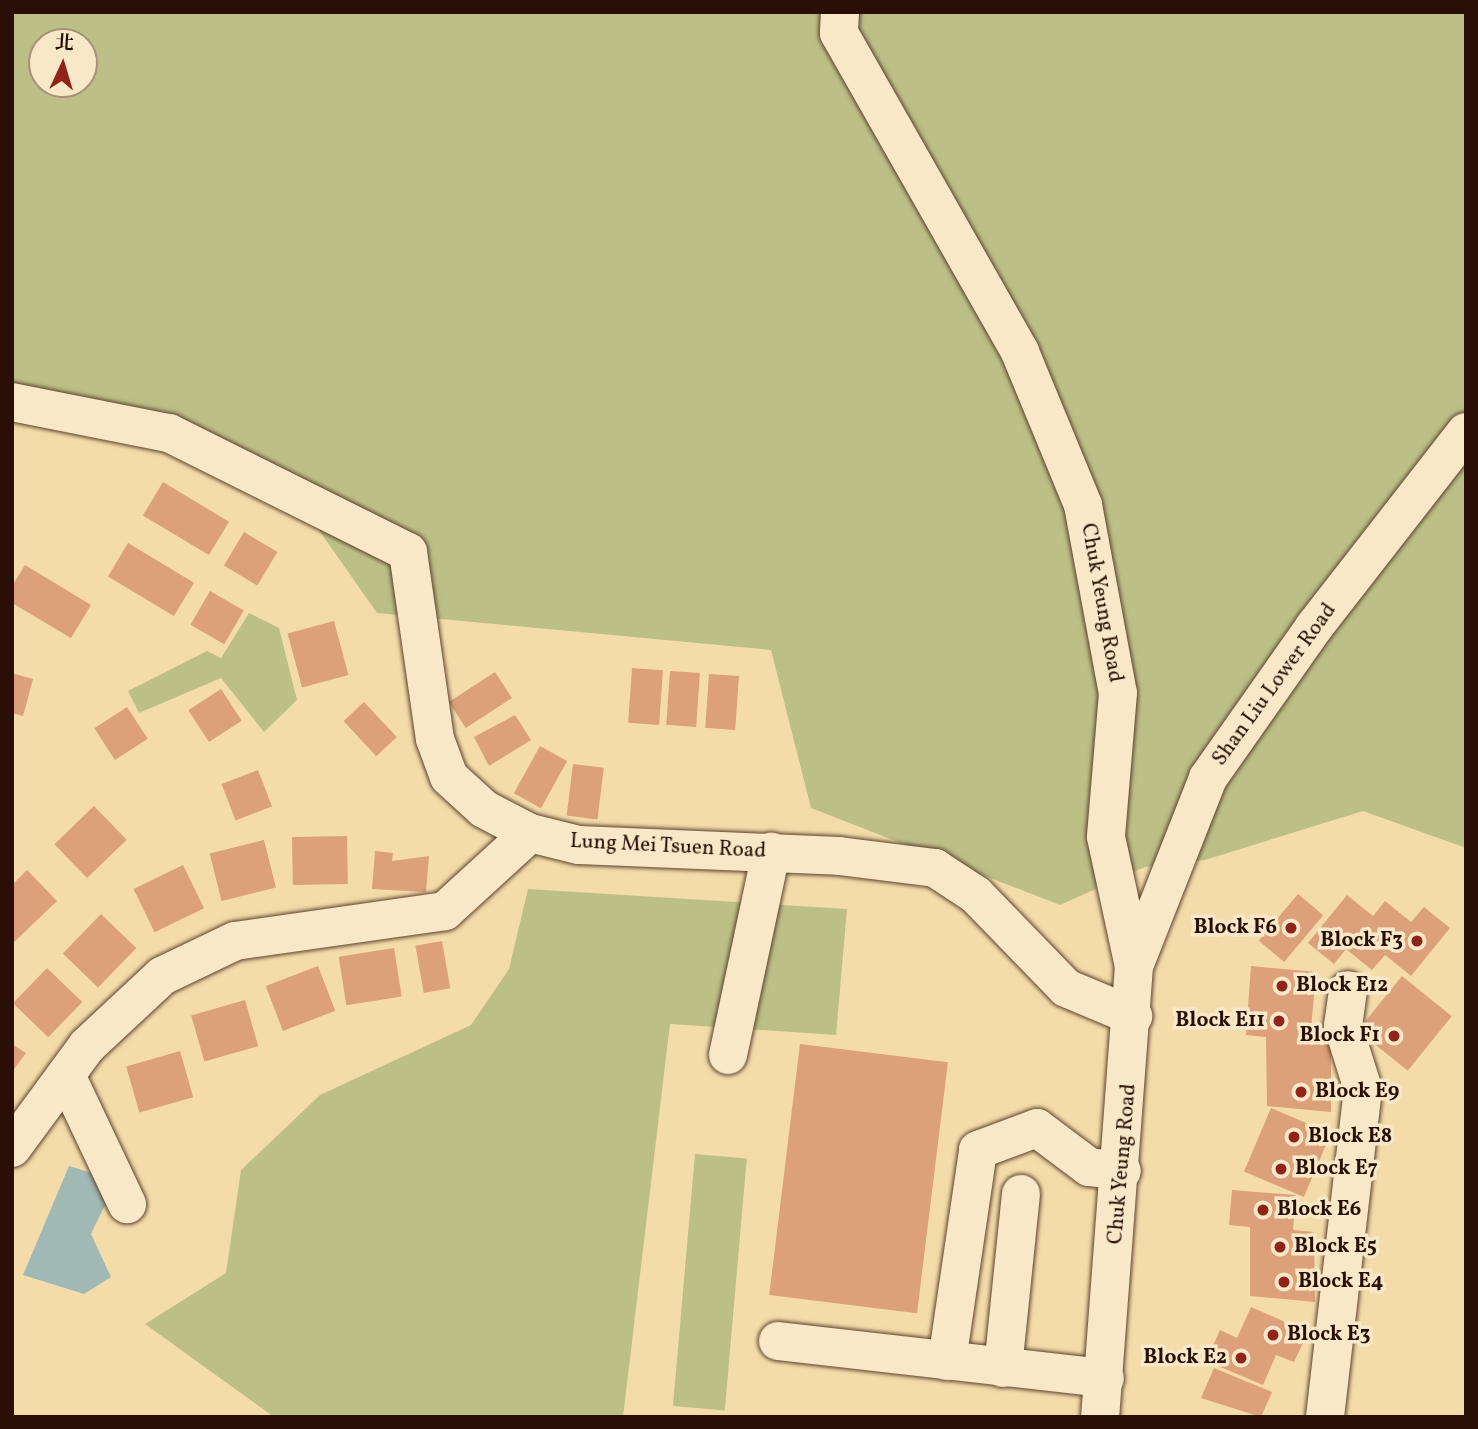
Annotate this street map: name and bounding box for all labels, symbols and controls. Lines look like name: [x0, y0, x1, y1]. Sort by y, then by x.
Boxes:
north arrow: [28, 28, 98, 98]
text: 北: [54, 30, 75, 58]
street label: Chuk Yeung Road: [1075, 521, 1127, 685]
street label: Shan Liu Lower Road: [1208, 599, 1342, 771]
street label: Lung Mei Tsuen Road: [569, 829, 767, 865]
place label: Block F6: [1193, 915, 1277, 941]
marker: Block F6: [1283, 920, 1299, 936]
place label: Block F3: [1320, 928, 1403, 954]
marker: Block F3: [1409, 933, 1425, 949]
place label: Block E12: [1296, 973, 1388, 999]
marker: Block E12: [1274, 978, 1290, 994]
place label: Block E11: [1175, 1008, 1265, 1034]
marker: Block E11: [1271, 1013, 1287, 1029]
place label: Block F1: [1299, 1023, 1380, 1049]
marker: Block F1: [1386, 1028, 1402, 1044]
place label: Block E9: [1315, 1079, 1399, 1105]
street label: Chuk Yeung Road: [1103, 1082, 1143, 1246]
marker: Block E9: [1293, 1084, 1309, 1100]
place label: Block E8: [1308, 1124, 1392, 1150]
marker: Block E8: [1286, 1129, 1302, 1145]
place label: Block E7: [1295, 1156, 1378, 1182]
marker: Block E7: [1273, 1161, 1289, 1177]
place label: Block E6: [1277, 1197, 1361, 1223]
marker: Block E6: [1255, 1202, 1271, 1218]
place label: Block E5: [1294, 1234, 1377, 1260]
marker: Block E5: [1272, 1239, 1288, 1255]
place label: Block E4: [1298, 1269, 1384, 1295]
marker: Block E4: [1276, 1274, 1292, 1290]
place label: Block E3: [1287, 1322, 1371, 1348]
marker: Block E3: [1265, 1327, 1281, 1343]
place label: Block E2: [1143, 1345, 1227, 1371]
marker: Block E2: [1233, 1350, 1249, 1366]

